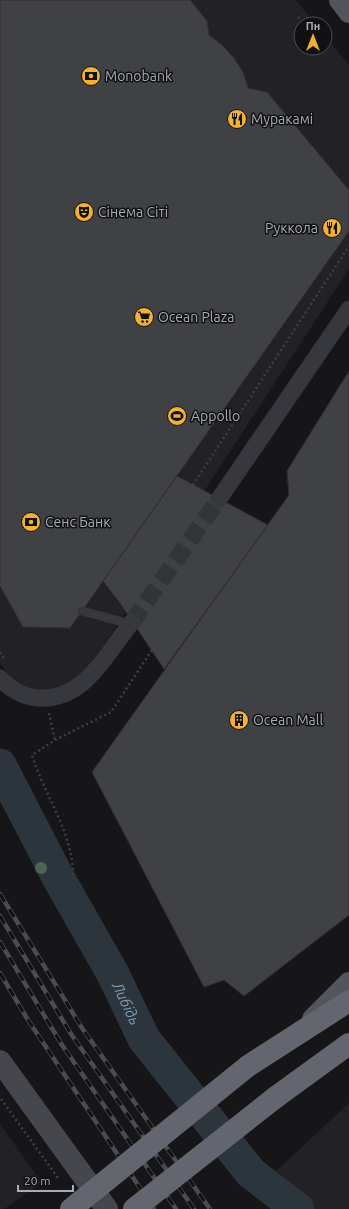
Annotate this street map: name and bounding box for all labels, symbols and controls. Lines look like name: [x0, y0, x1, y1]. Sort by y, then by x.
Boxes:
north arrow: [293, 16, 333, 56]
text: Пн: [306, 20, 320, 32]
bank icon: Monobank: [80, 65, 102, 87]
place label: Monobank: [105, 68, 172, 84]
restaurant icon: Муракамі: [226, 108, 248, 130]
place label: Муракамі: [251, 111, 313, 127]
theatre icon: Сінема Сіті: [73, 201, 95, 223]
place label: Сінема Сіті: [98, 204, 168, 220]
restaurant icon: Руккола: [321, 217, 343, 239]
place label: Руккола: [265, 220, 318, 236]
supermarket icon: Ocean Plaza: [133, 306, 155, 328]
place label: Ocean Plaza: [158, 309, 234, 325]
sports icon: Appollo: [166, 405, 188, 427]
place label: Appollo: [191, 408, 240, 424]
bank icon: Сенс Банк: [20, 511, 42, 533]
place label: Сенс Банк: [45, 514, 110, 530]
building icon: Ocean Mall: [228, 709, 250, 731]
place label: Ocean Mall: [253, 712, 323, 728]
water label: Либідь: [109, 978, 144, 1027]
scale bar: [18, 1167, 73, 1193]
text: 20 m: [24, 1174, 51, 1187]

